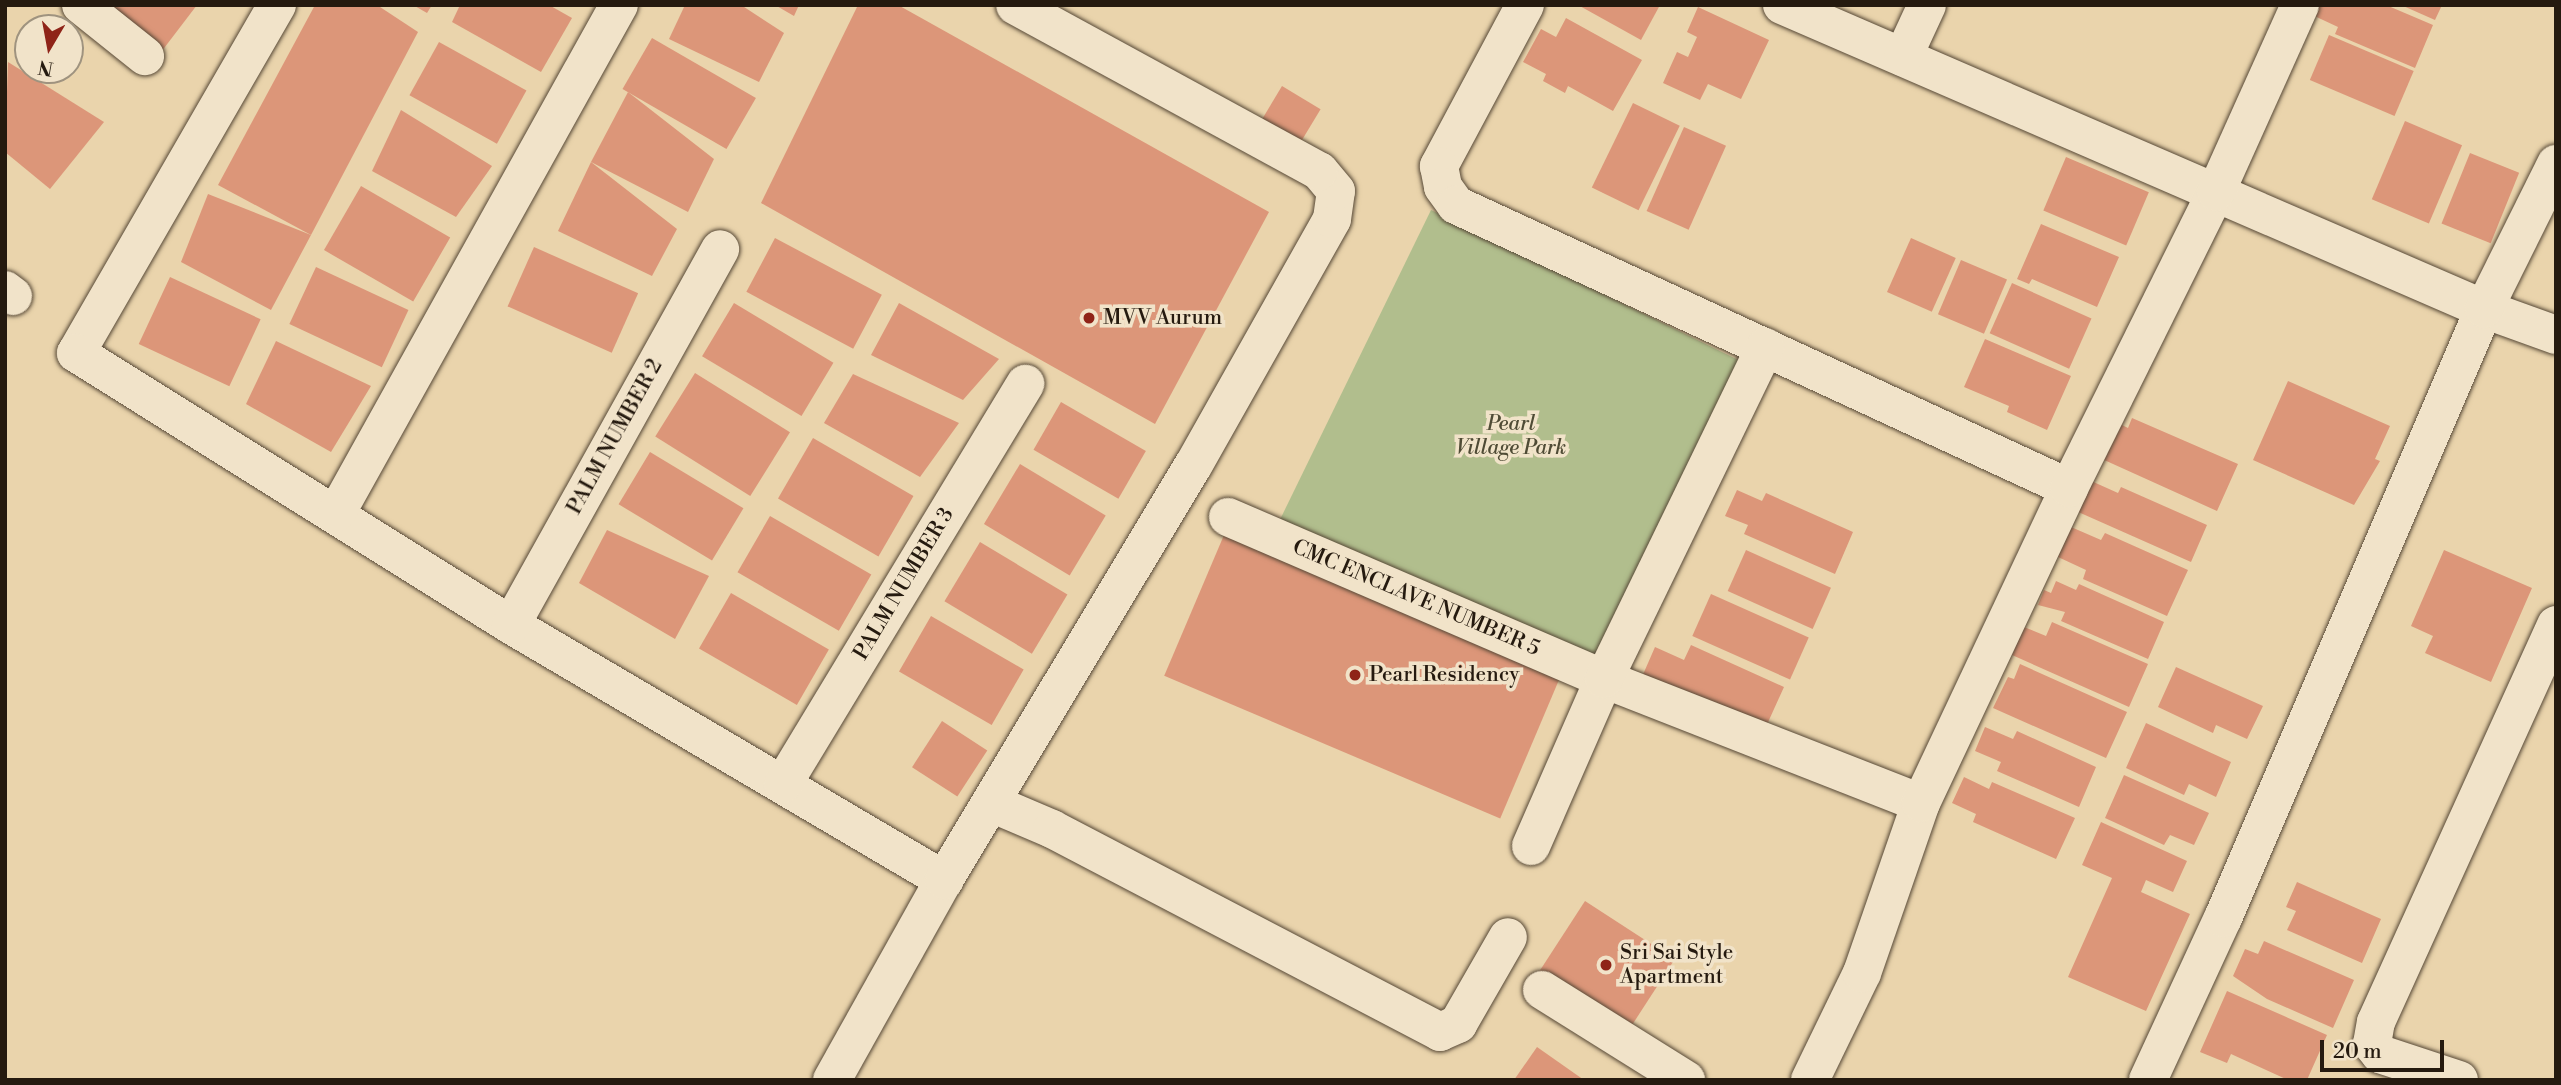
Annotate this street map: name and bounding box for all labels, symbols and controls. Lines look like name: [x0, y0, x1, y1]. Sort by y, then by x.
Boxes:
north arrow: [14, 14, 84, 84]
text: N: [36, 55, 55, 81]
place label: MVV Aurum: [1103, 305, 1222, 331]
marker: MVV Aurum: [1081, 310, 1097, 326]
street label: PALM NUMBER 2: [562, 355, 668, 519]
park label: Pearl Village Park: [1456, 411, 1566, 461]
street label: PALM NUMBER 3: [849, 503, 959, 665]
street label: CMC ENCLAVE NUMBER 5: [1289, 534, 1543, 662]
place label: Pearl Residency: [1369, 662, 1519, 688]
marker: Pearl Residency: [1347, 667, 1363, 683]
place label: Sri Sai Style Apartment: [1620, 940, 1733, 990]
marker: Sri Sai Style Apartment: [1598, 957, 1614, 973]
scale bar: [2323, 1026, 2447, 1070]
text: 20 m: [2333, 1039, 2382, 1065]

